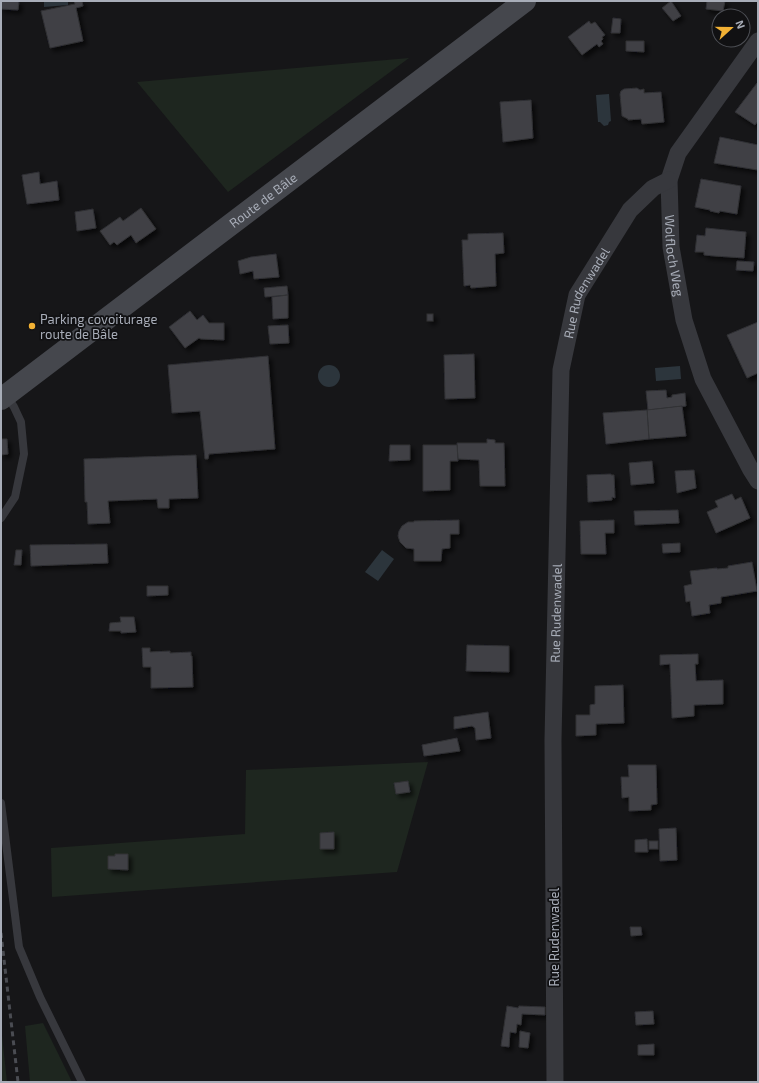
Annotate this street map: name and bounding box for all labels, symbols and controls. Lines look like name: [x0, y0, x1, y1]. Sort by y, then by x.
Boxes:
north arrow: [711, 8, 751, 48]
text: N: [733, 18, 748, 30]
street label: Route de Bâle: [226, 169, 300, 231]
street label: Wolfloch Weg: [662, 214, 688, 298]
street label: Rue Rudenwadel: [560, 244, 613, 340]
place label: Parking covoiturage route de Bâle: [40, 311, 157, 342]
marker: Parking covoiturage route de Bâle: [27, 321, 37, 331]
street label: Rue Rudenwadel: [547, 563, 565, 663]
street label: Rue Rudenwadel: [546, 887, 562, 986]

